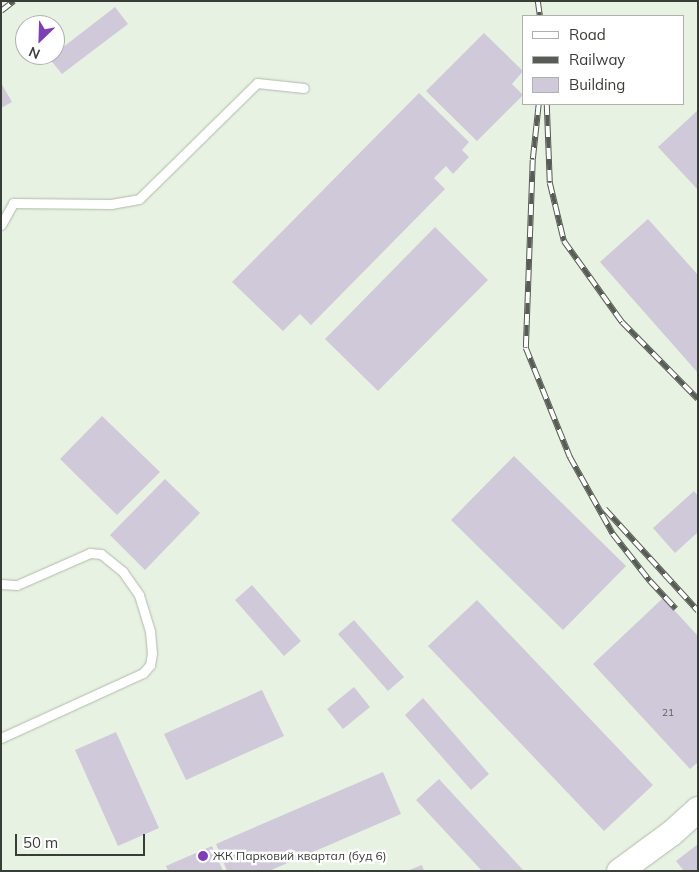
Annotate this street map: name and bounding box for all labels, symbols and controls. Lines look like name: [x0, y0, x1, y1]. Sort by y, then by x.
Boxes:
north arrow: [15, 15, 65, 65]
legend: [522, 15, 684, 105]
text: Road: [569, 25, 606, 44]
text: N: [26, 42, 43, 63]
text: Railway: [569, 50, 625, 69]
text: Building: [569, 75, 625, 94]
house number: 21: [662, 707, 674, 719]
scale bar: [18, 824, 148, 856]
text: 50 m: [23, 833, 58, 852]
place label: ЖК Парковий квартал (буд 6): [213, 849, 387, 863]
marker: ЖК Парковий квартал (буд 6): [197, 850, 209, 862]

